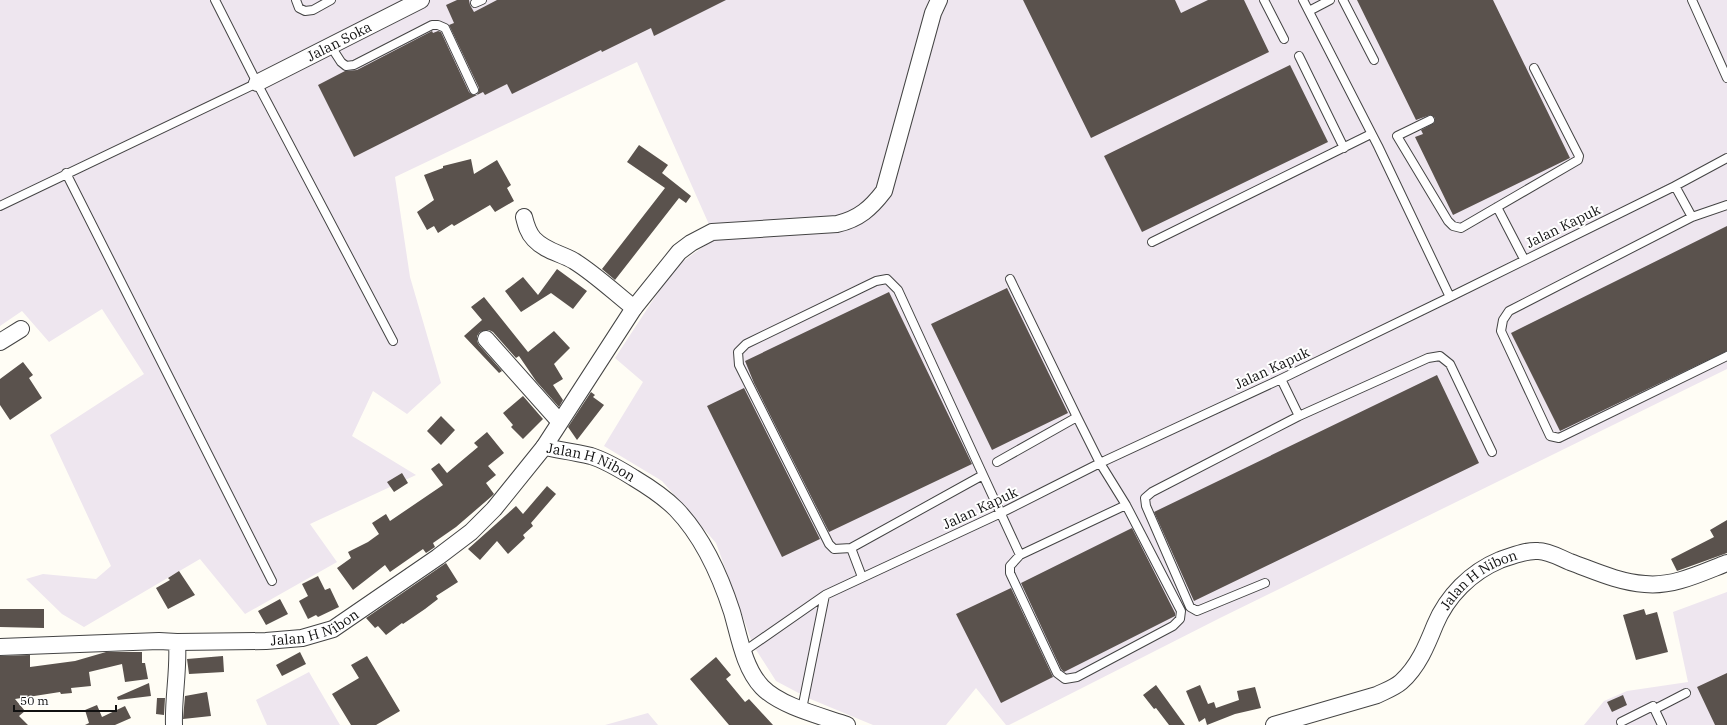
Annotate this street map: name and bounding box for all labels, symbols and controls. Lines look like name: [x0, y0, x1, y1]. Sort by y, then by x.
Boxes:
street label: Jalan Soka: [304, 17, 375, 65]
street label: Jalan Kapuk: [1523, 200, 1604, 252]
street label: Jalan Kapuk: [1232, 342, 1313, 393]
street label: Jalan H Nibon: [545, 439, 639, 486]
street label: Jalan Kapuk: [940, 482, 1021, 533]
street label: Jalan H Nibon: [1436, 546, 1520, 613]
street label: Jalan H Nibon: [270, 605, 362, 650]
scale bar: [14, 687, 116, 713]
text: 50 m: [20, 693, 49, 708]

